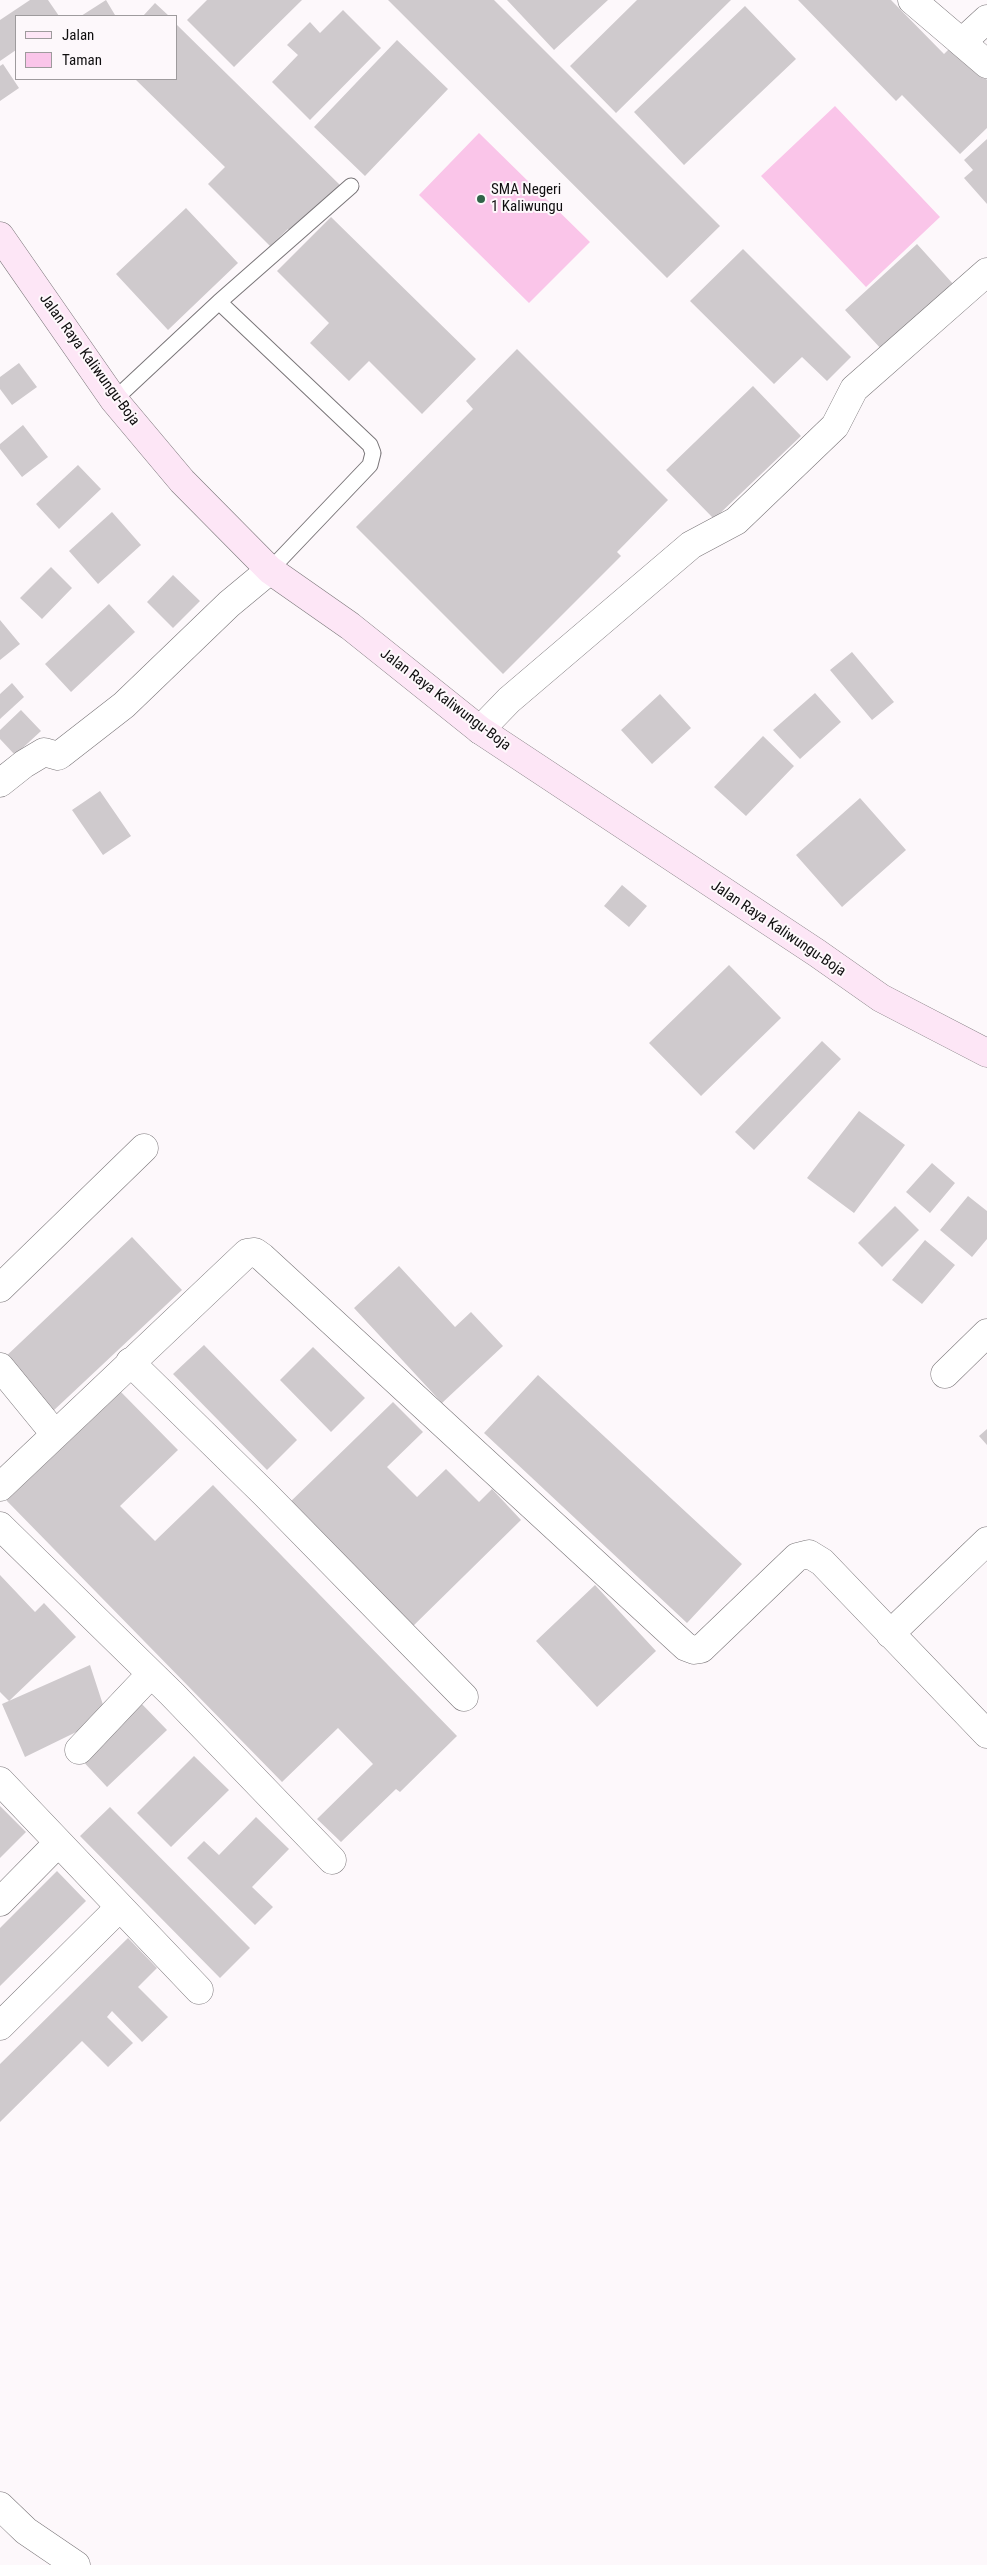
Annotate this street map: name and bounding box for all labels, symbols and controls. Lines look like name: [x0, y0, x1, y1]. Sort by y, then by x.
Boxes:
legend: [15, 15, 178, 80]
text: Jalan: [62, 26, 94, 44]
text: Taman: [62, 51, 102, 69]
place label: SMA Negeri 1 Kaliwungu: [491, 181, 563, 216]
marker: SMA Negeri 1 Kaliwungu: [475, 193, 487, 205]
street label: Jalan Raya Kaliwungu-Boja: [35, 291, 143, 429]
street label: Jalan Raya Kaliwungu-Boja: [376, 645, 514, 755]
street label: Jalan Raya Kaliwungu-Boja: [707, 877, 849, 981]

